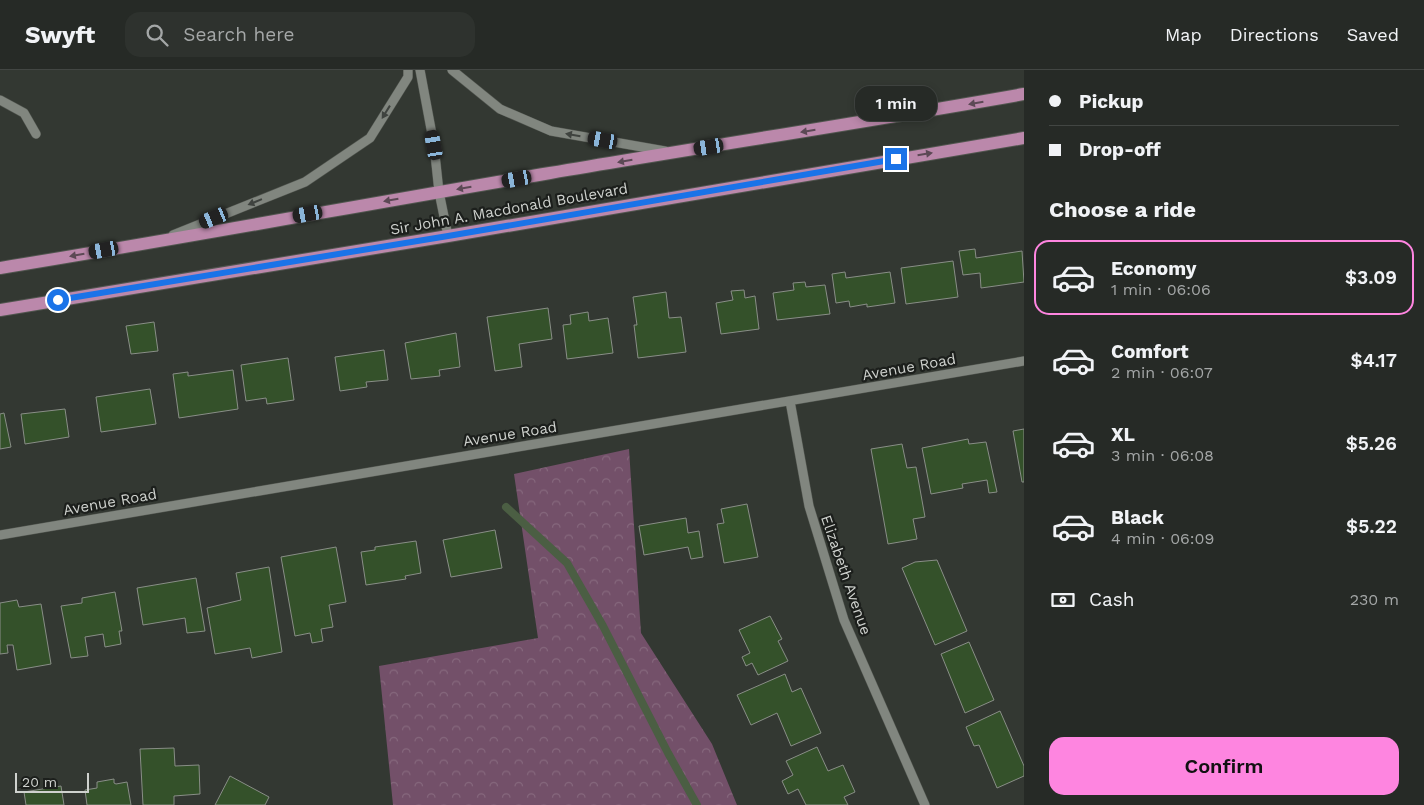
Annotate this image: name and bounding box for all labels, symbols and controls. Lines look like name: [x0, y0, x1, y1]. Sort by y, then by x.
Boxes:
search box: [125, 12, 475, 57]
text: Swyft: [25, 21, 95, 49]
icon: search: [143, 21, 171, 49]
text: Search here: [183, 23, 295, 46]
text: Map: [1165, 24, 1202, 45]
text: Directions: [1230, 24, 1319, 45]
text: Saved: [1347, 24, 1399, 45]
callout: 1 min: [855, 87, 937, 122]
text: Pickup: [1079, 90, 1143, 113]
text: 1 min: [875, 94, 917, 113]
one-way arrow: [968, 99, 984, 107]
one-way arrow: [381, 106, 391, 119]
one-way arrow: [800, 128, 816, 136]
car: [424, 129, 443, 161]
one-way arrow: [565, 130, 581, 138]
car: [586, 130, 619, 150]
car: [693, 137, 724, 157]
text: Drop-off: [1079, 138, 1161, 161]
route end: [885, 148, 907, 170]
one-way arrow: [917, 150, 933, 158]
one-way arrow: [616, 157, 632, 165]
car: [500, 169, 533, 189]
street label: Sir John A. Macdonald Boulevard: [389, 179, 629, 239]
one-way arrow: [456, 184, 472, 192]
one-way arrow: [383, 197, 399, 205]
text: Choose a ride: [1049, 197, 1196, 222]
one-way arrow: [247, 198, 262, 206]
car: [291, 204, 324, 224]
car: [197, 205, 230, 231]
car: [87, 240, 120, 260]
one-way arrow: [69, 251, 84, 259]
icon: car: [1051, 255, 1096, 300]
text: Economy: [1111, 257, 1196, 280]
text: $3.09: [1345, 266, 1397, 289]
text: 1 min · 06:06: [1111, 280, 1211, 299]
route start: [47, 289, 69, 311]
icon: car: [1051, 338, 1096, 383]
text: Comfort: [1111, 340, 1189, 363]
text: $4.17: [1351, 349, 1397, 372]
street label: Avenue Road: [861, 350, 957, 384]
text: 2 min · 06:07: [1111, 363, 1213, 382]
street label: Avenue Road: [462, 418, 558, 450]
icon: car: [1051, 421, 1096, 466]
text: XL: [1111, 423, 1135, 446]
text: $5.26: [1346, 432, 1397, 455]
text: 3 min · 06:08: [1111, 446, 1214, 465]
street label: Avenue Road: [62, 485, 158, 519]
icon: car: [1051, 504, 1096, 549]
text: Black: [1111, 506, 1164, 529]
street label: Elizabeth Avenue: [817, 513, 875, 637]
text: $5.22: [1346, 515, 1397, 538]
text: 4 min · 06:09: [1111, 529, 1214, 548]
icon: cash: [1049, 586, 1077, 614]
text: Cash: [1089, 588, 1135, 611]
text: 230 m: [1350, 590, 1399, 609]
button: Confirm: [1049, 737, 1399, 795]
scale bar: [15, 770, 89, 793]
text: 20 m: [22, 774, 57, 790]

